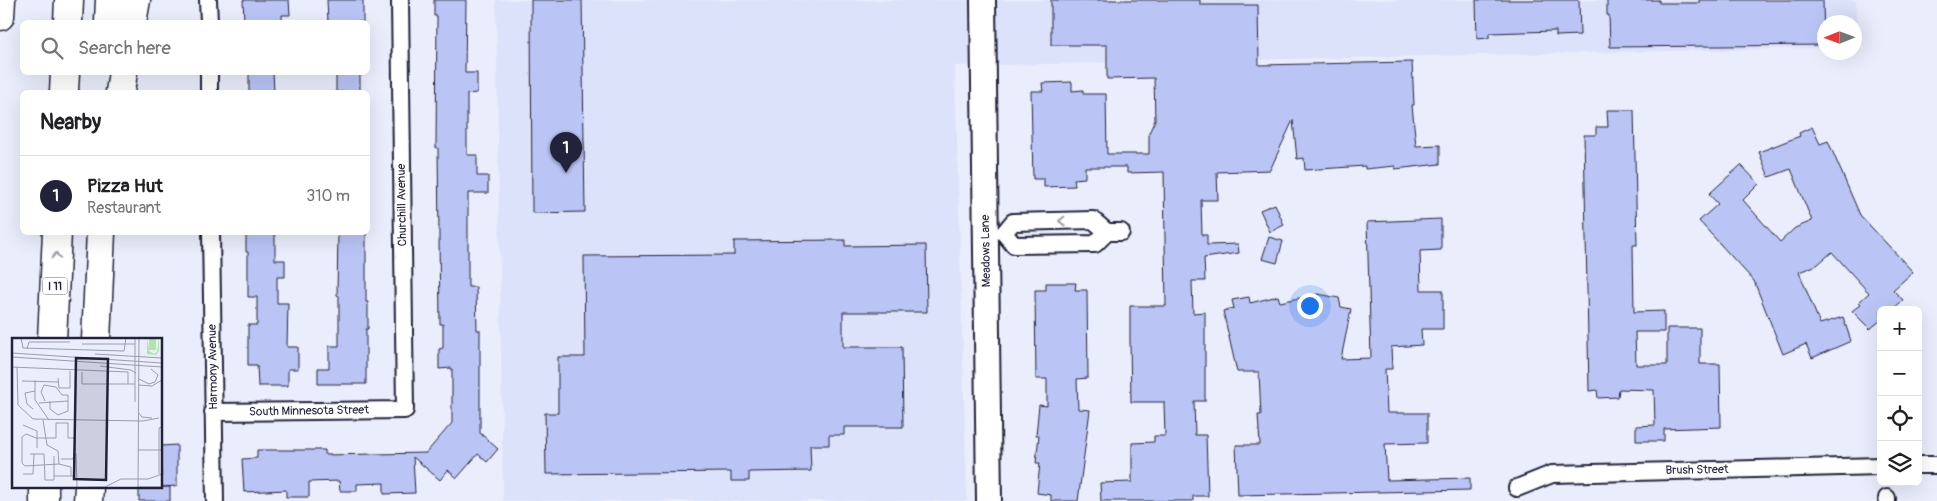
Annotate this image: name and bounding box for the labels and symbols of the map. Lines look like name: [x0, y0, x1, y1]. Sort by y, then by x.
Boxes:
north arrow: [1817, 15, 1862, 60]
pin: 1: [550, 132, 582, 173]
street label: Churchill Avenue: [394, 164, 410, 246]
street label: Meadows Lane: [978, 214, 994, 288]
one-way arrow: [1058, 216, 1066, 226]
one-way arrow: [51, 252, 62, 260]
road number: I 11: [42, 278, 68, 294]
your location: [1297, 293, 1323, 319]
street label: Harmony Avenue: [205, 324, 221, 410]
inset map: [12, 338, 162, 488]
street label: South Minnesota Street: [249, 402, 369, 420]
street label: Brush Street: [1665, 462, 1729, 478]

